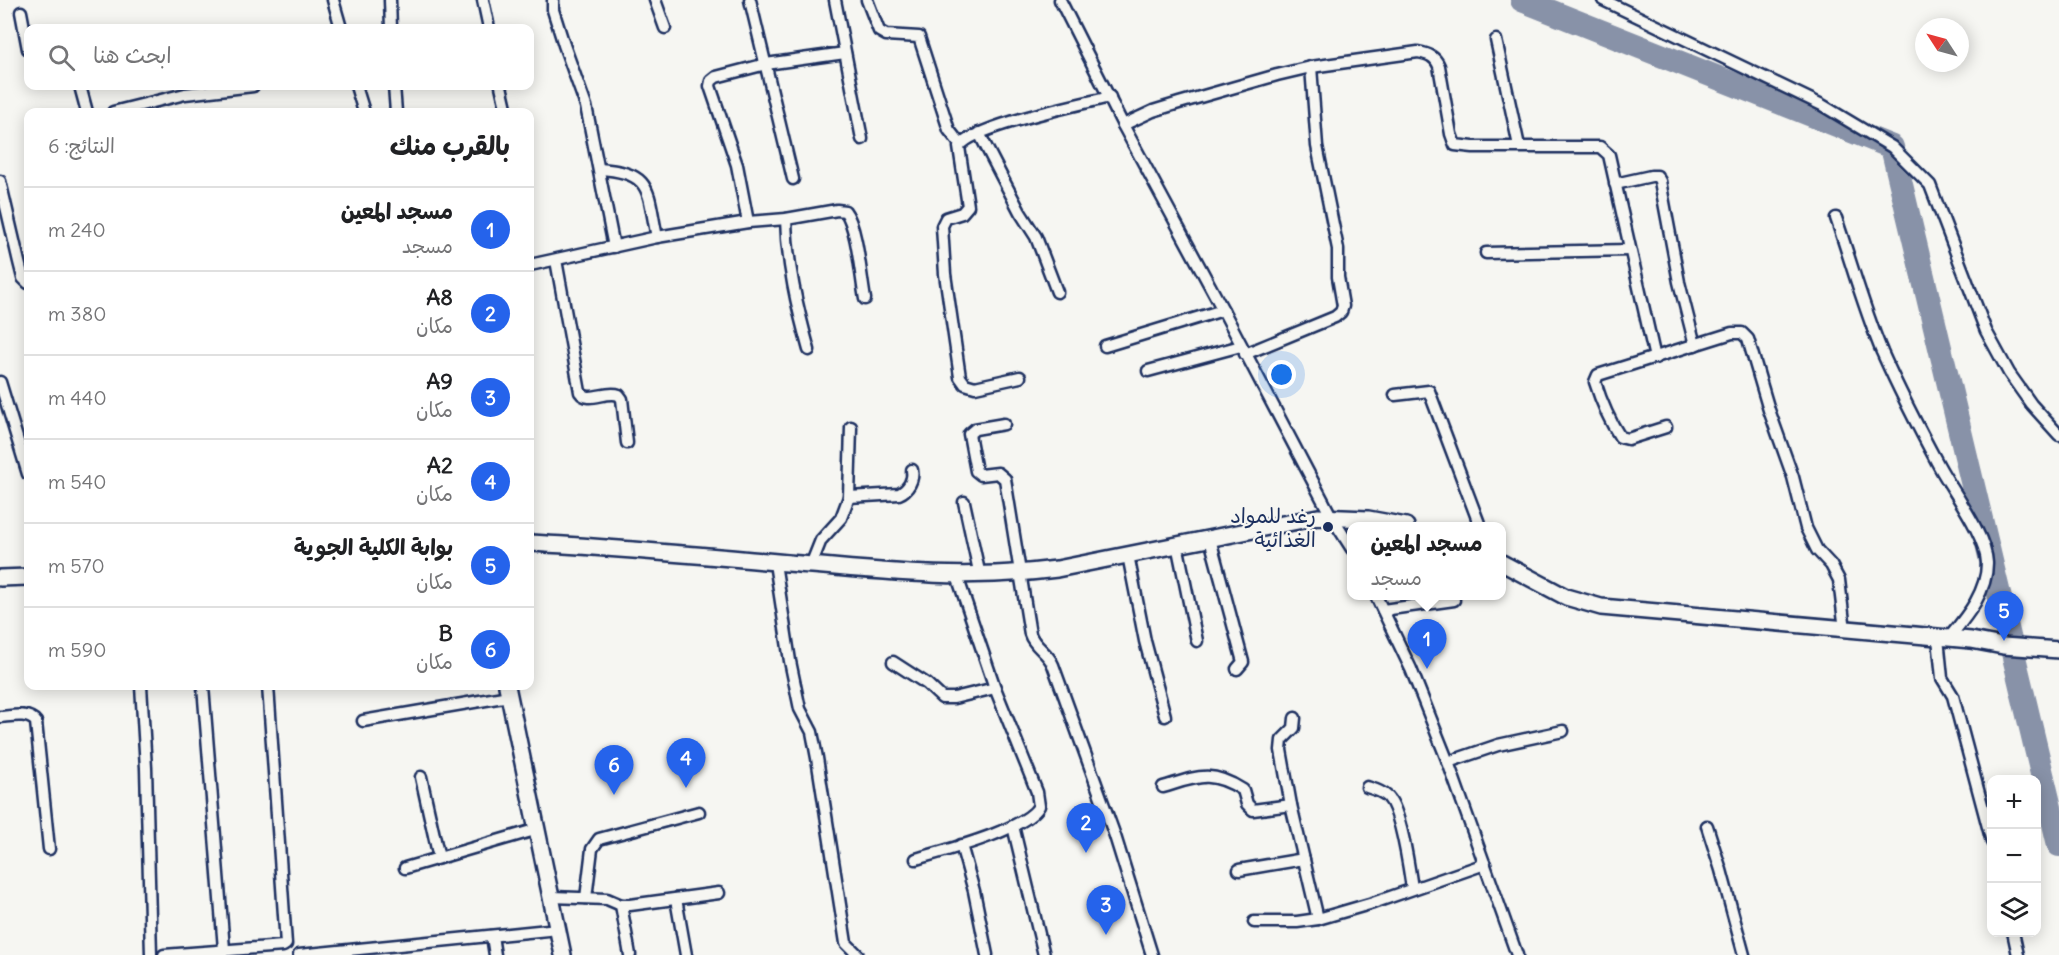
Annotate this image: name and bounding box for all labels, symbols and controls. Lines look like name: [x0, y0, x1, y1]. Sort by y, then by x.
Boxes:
north arrow: [1915, 18, 1969, 72]
search box: [24, 24, 534, 90]
icon: search: [45, 41, 78, 74]
text: ابحث هنا: [93, 41, 172, 69]
text: بالقرب منك: [390, 129, 510, 162]
text: النتائج: 6: [48, 133, 115, 158]
text: مسجد المعين: [341, 197, 453, 225]
text: 240 m: [48, 217, 106, 242]
text: 1: [487, 217, 494, 242]
text: مسجد: [402, 233, 453, 258]
text: A8: [426, 283, 453, 311]
text: 380 m: [48, 301, 106, 326]
text: 2: [485, 301, 496, 326]
text: مكان: [416, 313, 453, 338]
your location: [1267, 360, 1296, 389]
text: A9: [426, 367, 453, 395]
text: 440 m: [48, 385, 107, 410]
text: 3: [485, 385, 496, 410]
text: مكان: [416, 397, 453, 422]
text: A2: [427, 451, 453, 479]
text: 540 m: [48, 469, 107, 494]
text: 4: [485, 469, 496, 494]
text: مكان: [416, 481, 453, 506]
place label: رغد للمواد الغذائية: [1230, 502, 1316, 553]
marker: رغد للمواد الغذائية: [1321, 520, 1335, 534]
popup: [1347, 522, 1506, 600]
text: مسجد المعين: [1370, 529, 1483, 557]
text: بوابة الكلية الجوية: [294, 533, 453, 561]
text: 570 m: [48, 553, 105, 578]
text: 5: [485, 553, 496, 578]
text: مسجد: [1370, 565, 1422, 590]
text: مكان: [416, 569, 453, 594]
pin: 5: [1984, 592, 2024, 641]
text: B: [439, 619, 453, 647]
pin: 1: [1408, 620, 1446, 669]
text: 590 m: [48, 637, 106, 662]
text: 6: [485, 637, 496, 662]
text: مكان: [416, 649, 453, 674]
pin: 4: [666, 738, 706, 788]
pin: 6: [594, 746, 634, 795]
map controls: [1987, 775, 2041, 937]
button: +: [1987, 775, 2041, 829]
pin: 2: [1066, 804, 1106, 853]
button: −: [1987, 829, 2041, 883]
button: layers: [1987, 883, 2041, 937]
pin: 3: [1086, 886, 1126, 935]

